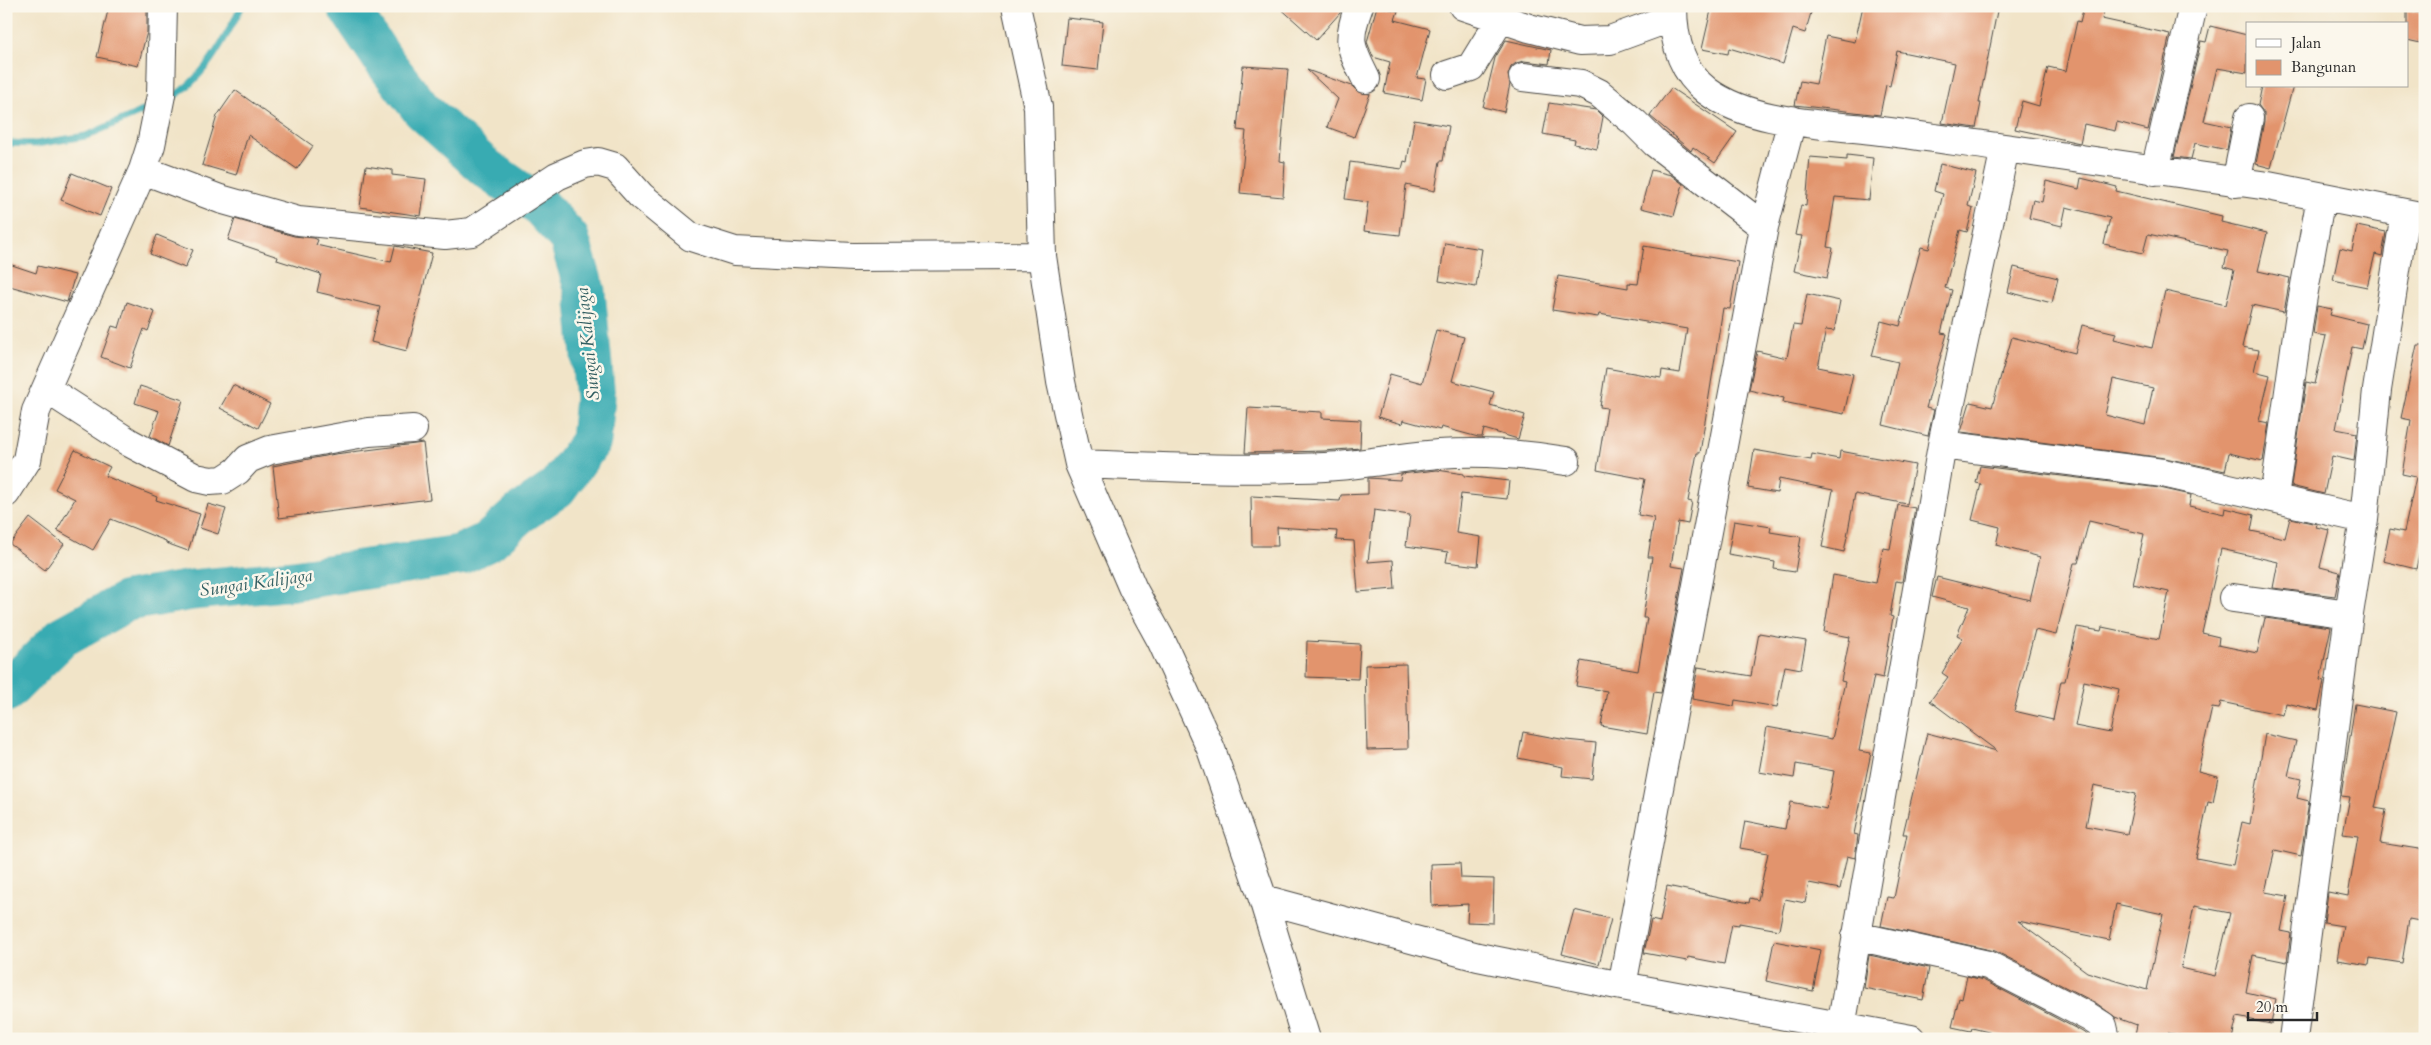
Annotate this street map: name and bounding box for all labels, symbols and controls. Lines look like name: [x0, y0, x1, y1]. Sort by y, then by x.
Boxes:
legend: [2246, 22, 2408, 88]
text: Jalan: [2289, 33, 2322, 53]
text: Bangunan: [2291, 57, 2357, 77]
water label: Sungai Kalijaga: [570, 286, 606, 402]
water label: Sungai Kalijaga: [198, 563, 314, 603]
scale bar: [2248, 990, 2317, 1022]
text: 20 m: [2256, 997, 2288, 1017]

